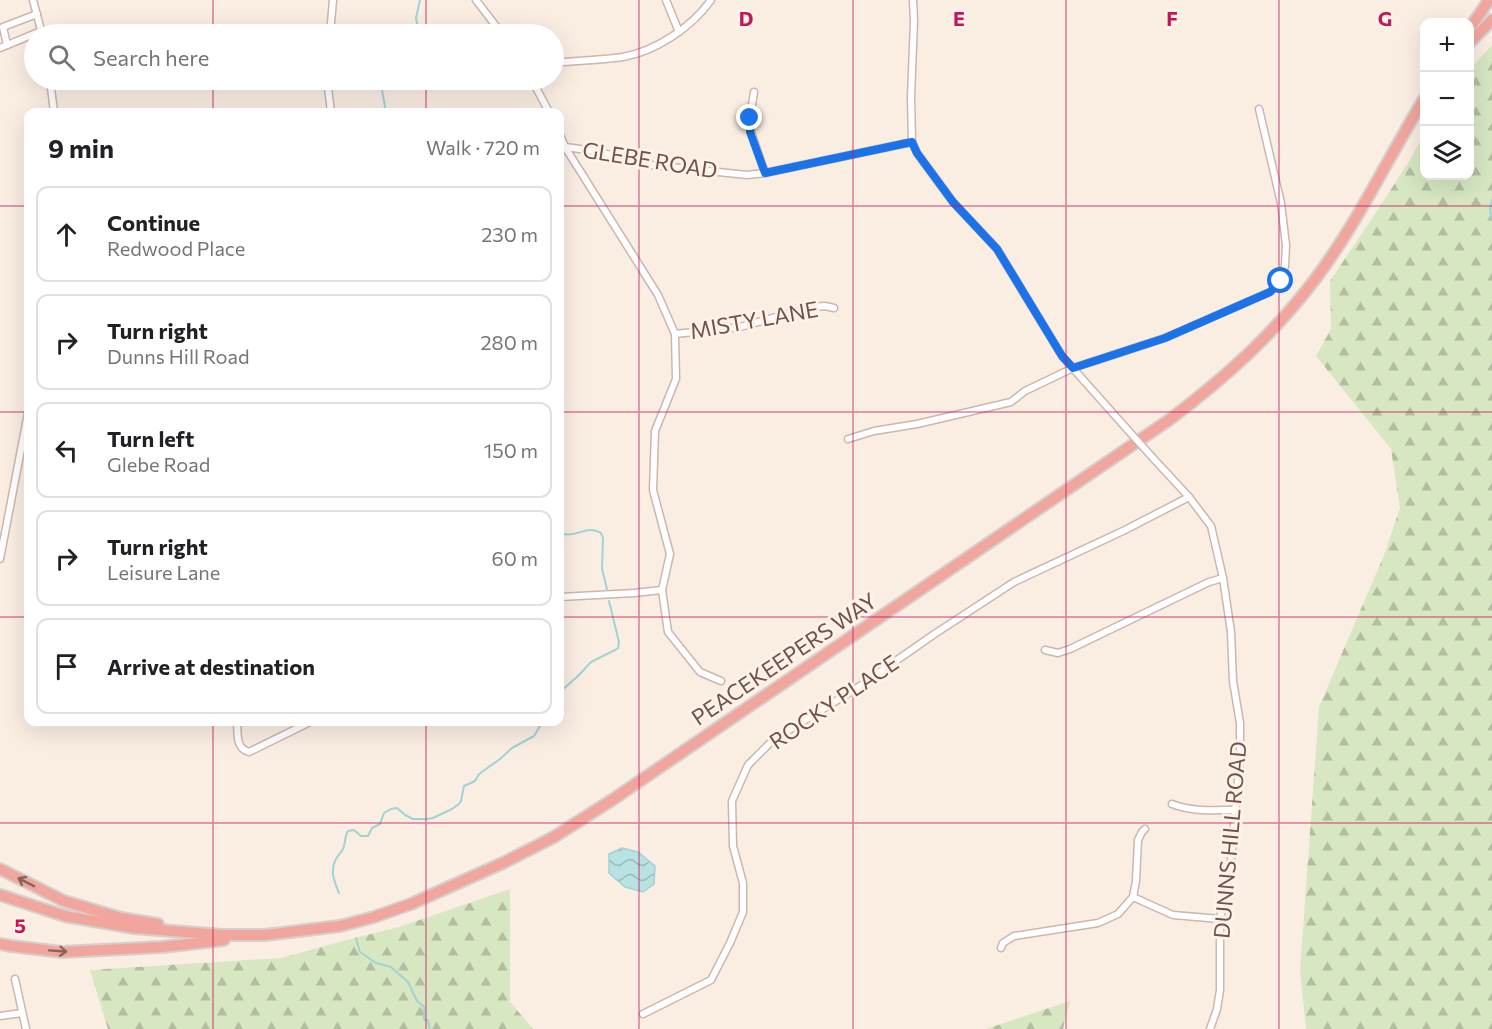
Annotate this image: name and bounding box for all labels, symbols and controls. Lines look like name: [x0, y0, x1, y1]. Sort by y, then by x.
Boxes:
text: D: [739, 6, 753, 30]
text: E: [953, 6, 965, 30]
text: F: [1166, 6, 1178, 30]
text: G: [1378, 6, 1392, 30]
map controls: [1420, 18, 1474, 180]
button: +: [1420, 18, 1474, 72]
search box: [24, 24, 564, 90]
icon: search: [45, 41, 78, 74]
text: Search here: [93, 44, 209, 71]
button: −: [1420, 72, 1474, 126]
route end: [736, 104, 762, 130]
button: layers: [1420, 126, 1474, 180]
text: 9 min: [48, 132, 114, 163]
text: Walk · 720 m: [426, 135, 540, 159]
street label: GLEBE ROAD: [581, 136, 720, 184]
text: Continue: [107, 209, 200, 236]
icon: ahead: [50, 218, 83, 251]
text: 230 m: [481, 222, 538, 246]
text: Redwood Place: [107, 236, 245, 260]
route start: [1267, 267, 1293, 293]
street label: MISTY LANE: [688, 295, 820, 344]
text: Turn right: [107, 317, 208, 344]
icon: right: [50, 326, 83, 359]
text: 280 m: [480, 330, 538, 354]
text: Dunns Hill Road: [107, 344, 250, 368]
text: Turn left: [107, 425, 194, 452]
icon: left: [50, 434, 83, 467]
text: 150 m: [484, 438, 538, 462]
text: Glebe Road: [107, 452, 210, 476]
text: Turn right: [107, 533, 208, 560]
icon: right: [50, 542, 83, 575]
text: 60 m: [492, 546, 538, 570]
text: Leisure Lane: [107, 560, 220, 584]
street label: PEACEKEEPERS WAY: [686, 587, 881, 731]
street label: ROCKY PLACE: [764, 649, 903, 755]
icon: arrive: [50, 650, 83, 683]
text: Arrive at destination: [107, 653, 315, 680]
street label: DUNNS HILL ROAD: [1207, 740, 1252, 940]
one-way arrow: [17, 876, 35, 888]
text: 5: [14, 913, 26, 937]
one-way arrow: [47, 946, 67, 957]

